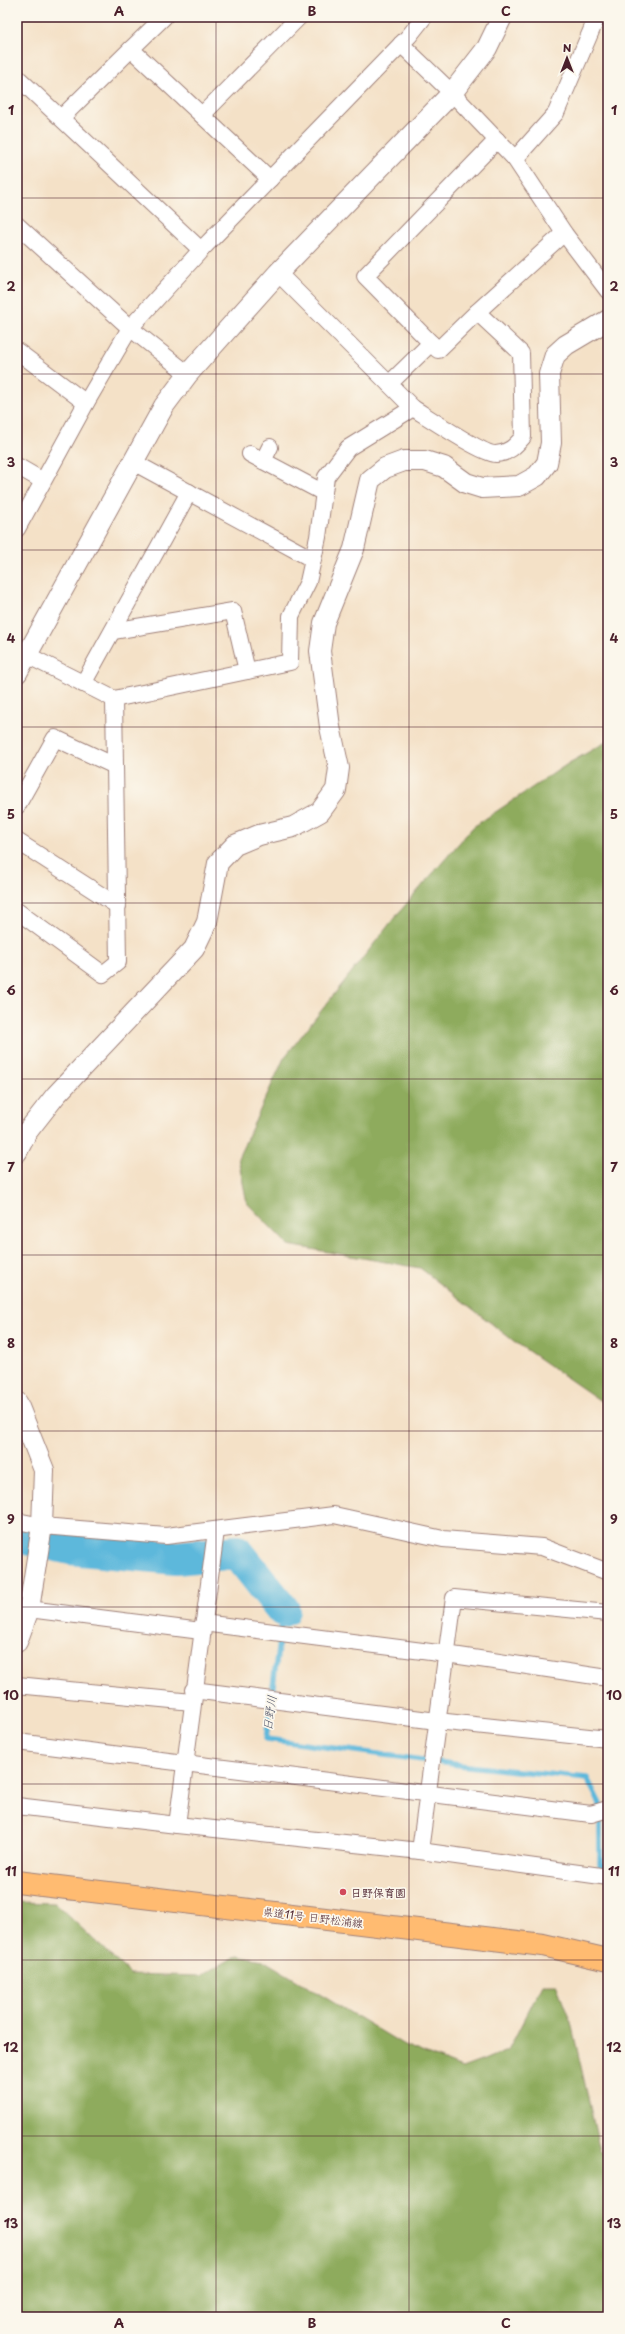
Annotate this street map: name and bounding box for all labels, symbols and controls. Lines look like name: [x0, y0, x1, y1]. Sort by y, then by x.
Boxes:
text: A: [114, 1, 124, 20]
text: B: [308, 1, 317, 20]
text: C: [501, 1, 511, 20]
north arrow: [547, 38, 587, 78]
text: N: [563, 39, 572, 56]
text: 1: [8, 100, 14, 119]
text: 1: [611, 100, 617, 119]
text: 2: [6, 276, 16, 295]
text: 2: [609, 276, 619, 295]
text: 3: [7, 452, 16, 471]
text: 3: [610, 452, 619, 471]
text: 4: [7, 628, 16, 647]
text: 4: [610, 628, 619, 647]
text: 5: [7, 804, 15, 823]
text: 5: [610, 804, 618, 823]
text: 6: [6, 980, 16, 999]
text: 6: [609, 980, 619, 999]
text: 7: [7, 1157, 15, 1176]
text: 7: [610, 1157, 618, 1176]
text: 8: [7, 1333, 15, 1352]
text: 8: [610, 1333, 618, 1352]
text: 9: [7, 1509, 15, 1528]
text: 9: [610, 1509, 618, 1528]
text: 10: [3, 1685, 19, 1704]
text: 10: [606, 1685, 622, 1704]
water label: 日野川: [258, 1694, 280, 1732]
text: 11: [5, 1861, 17, 1880]
text: 11: [608, 1861, 620, 1880]
place label: 日野保育園: [351, 1884, 406, 1901]
marker: 日野保育園: [338, 1887, 348, 1897]
street label: 県道11号 日野松浦線: [262, 1902, 364, 1932]
text: 12: [3, 2037, 19, 2056]
text: 12: [606, 2037, 622, 2056]
text: 13: [4, 2213, 19, 2232]
text: 13: [607, 2213, 622, 2232]
text: A: [114, 2313, 124, 2332]
text: B: [308, 2313, 317, 2332]
text: C: [501, 2313, 511, 2332]

